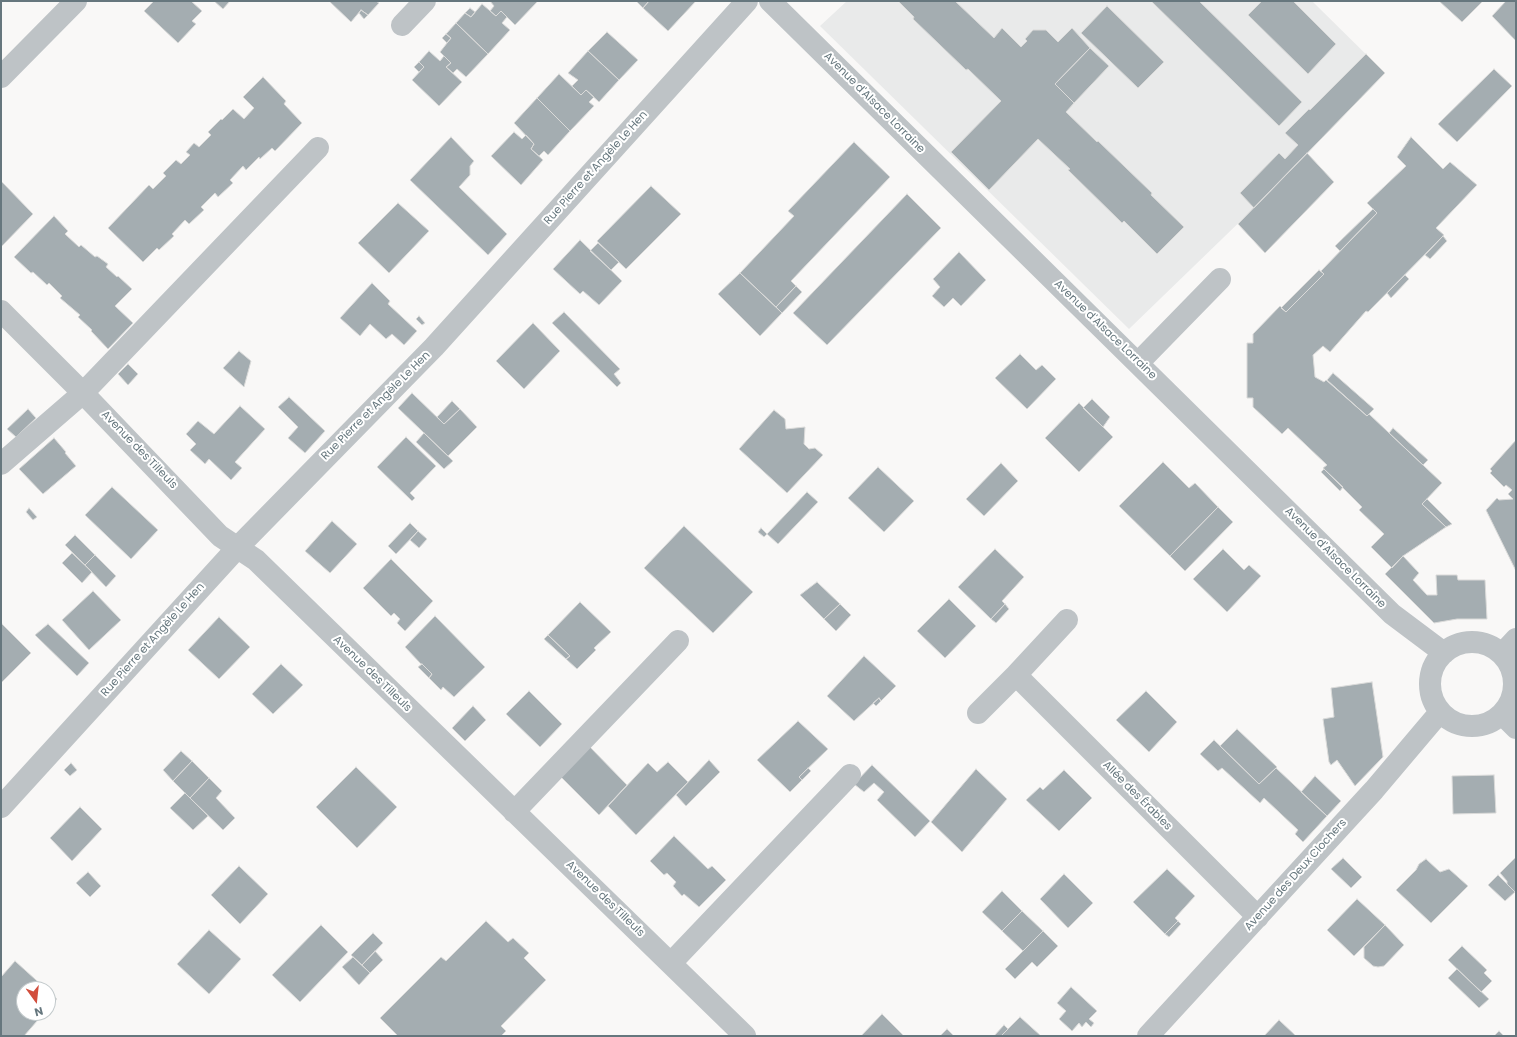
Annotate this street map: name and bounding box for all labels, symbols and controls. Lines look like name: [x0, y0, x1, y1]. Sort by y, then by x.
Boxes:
street label: Avenue d'Alsace Lorraine: [821, 50, 927, 156]
street label: Rue Pierre et Angèle Le Hen: [541, 108, 651, 228]
street label: Avenue d'Alsace Lorraine: [1051, 278, 1159, 382]
street label: Rue Pierre et Angèle Le Hen: [319, 349, 433, 463]
street label: Avenue des Tilleuls: [98, 408, 180, 492]
street label: Avenue d'Alsace Lorraine: [1282, 505, 1388, 611]
street label: Rue Pierre et Angèle Le Hen: [98, 580, 208, 700]
street label: Avenue des Tilleuls: [330, 633, 414, 715]
street label: Allée des Érables: [1100, 759, 1174, 833]
street label: Avenue des Deux Clochers: [1242, 816, 1350, 934]
street label: Avenue des Tilleuls: [563, 858, 647, 940]
north arrow: [16, 981, 56, 1021]
text: N: [33, 1003, 45, 1020]

